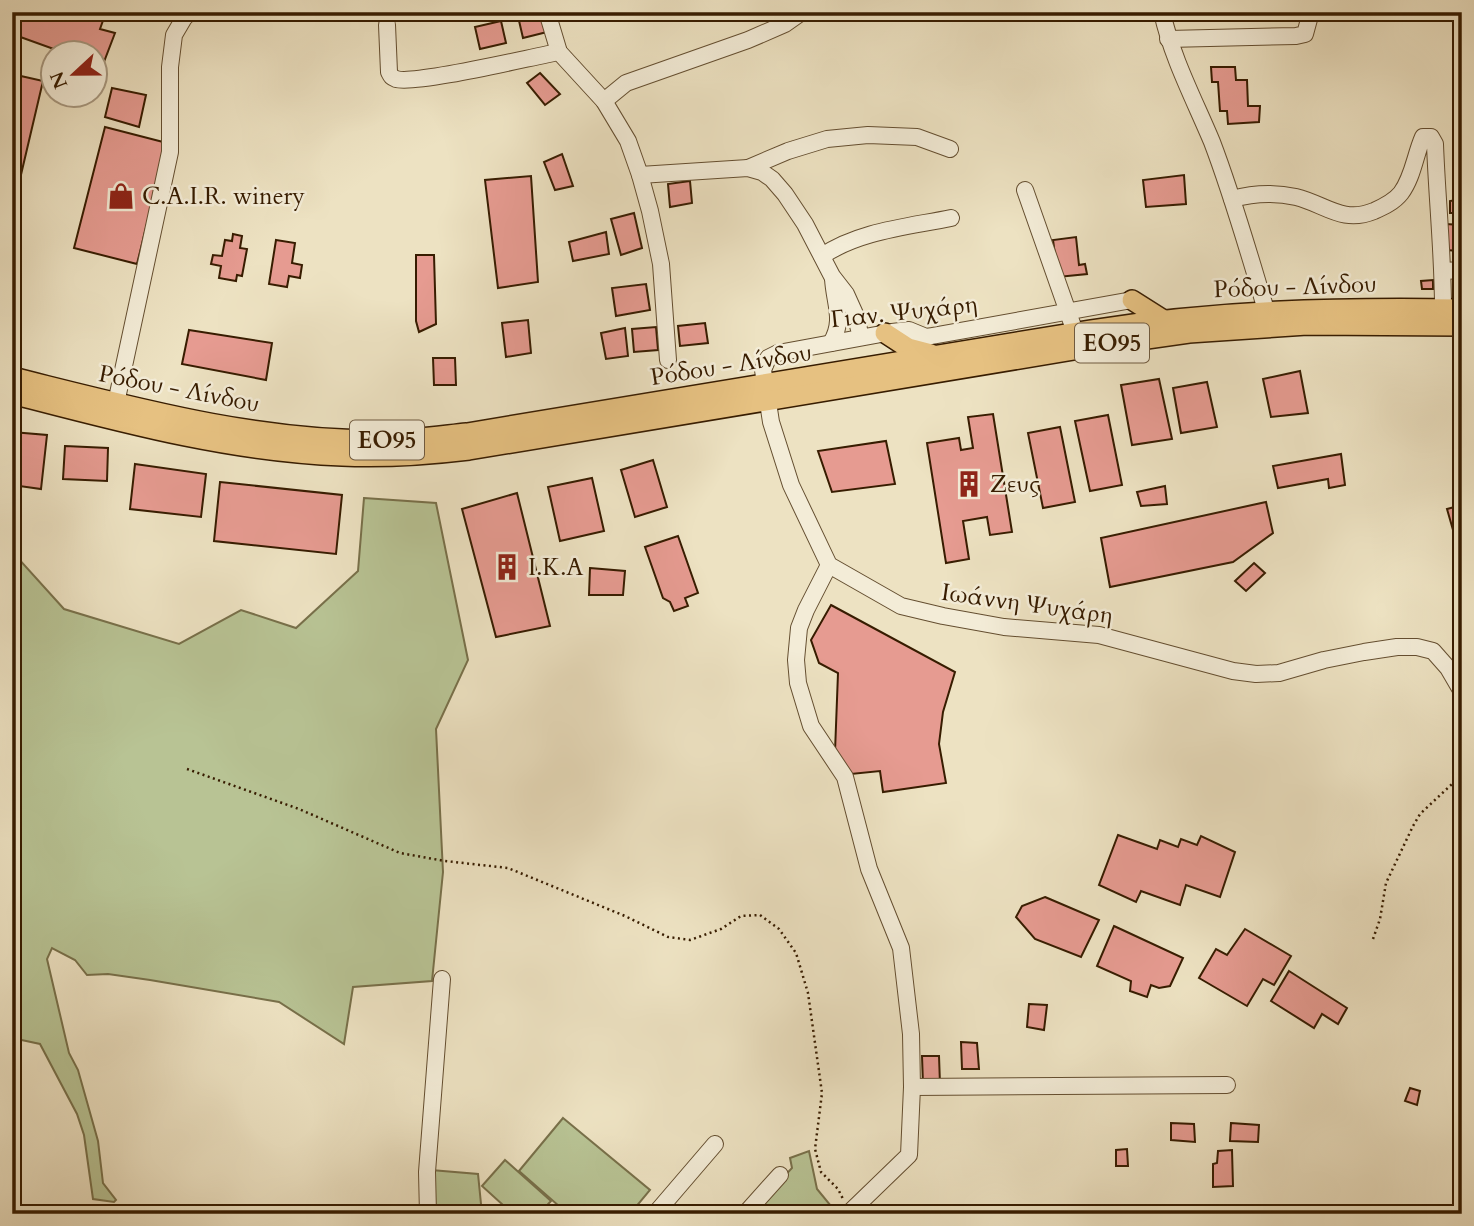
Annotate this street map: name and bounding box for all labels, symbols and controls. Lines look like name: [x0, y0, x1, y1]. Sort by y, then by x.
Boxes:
north arrow: [38, 38, 108, 108]
text: N: [44, 67, 74, 93]
place label: C.A.I.R. winery: [142, 180, 305, 213]
shop icon: C.A.I.R. winery: [106, 181, 136, 211]
street label: Ρόδου - Λίνδου: [1213, 268, 1377, 306]
street label: Γιαν. Ψυχάρη: [829, 288, 979, 336]
road number: ΕΟ95: [1075, 324, 1149, 362]
street label: Ρόδου - Λίνδου: [648, 336, 814, 394]
street label: Ρόδου - Λίνδου: [96, 357, 262, 421]
road number: ΕΟ95: [350, 420, 424, 460]
place label: Ζευς: [990, 468, 1039, 501]
building icon: Ζευς: [954, 469, 984, 499]
place label: Ι.Κ.Α: [528, 551, 584, 584]
building icon: Ι.Κ.Α: [492, 552, 522, 582]
street label: Ιωάννη Ψυχάρη: [939, 576, 1115, 632]

